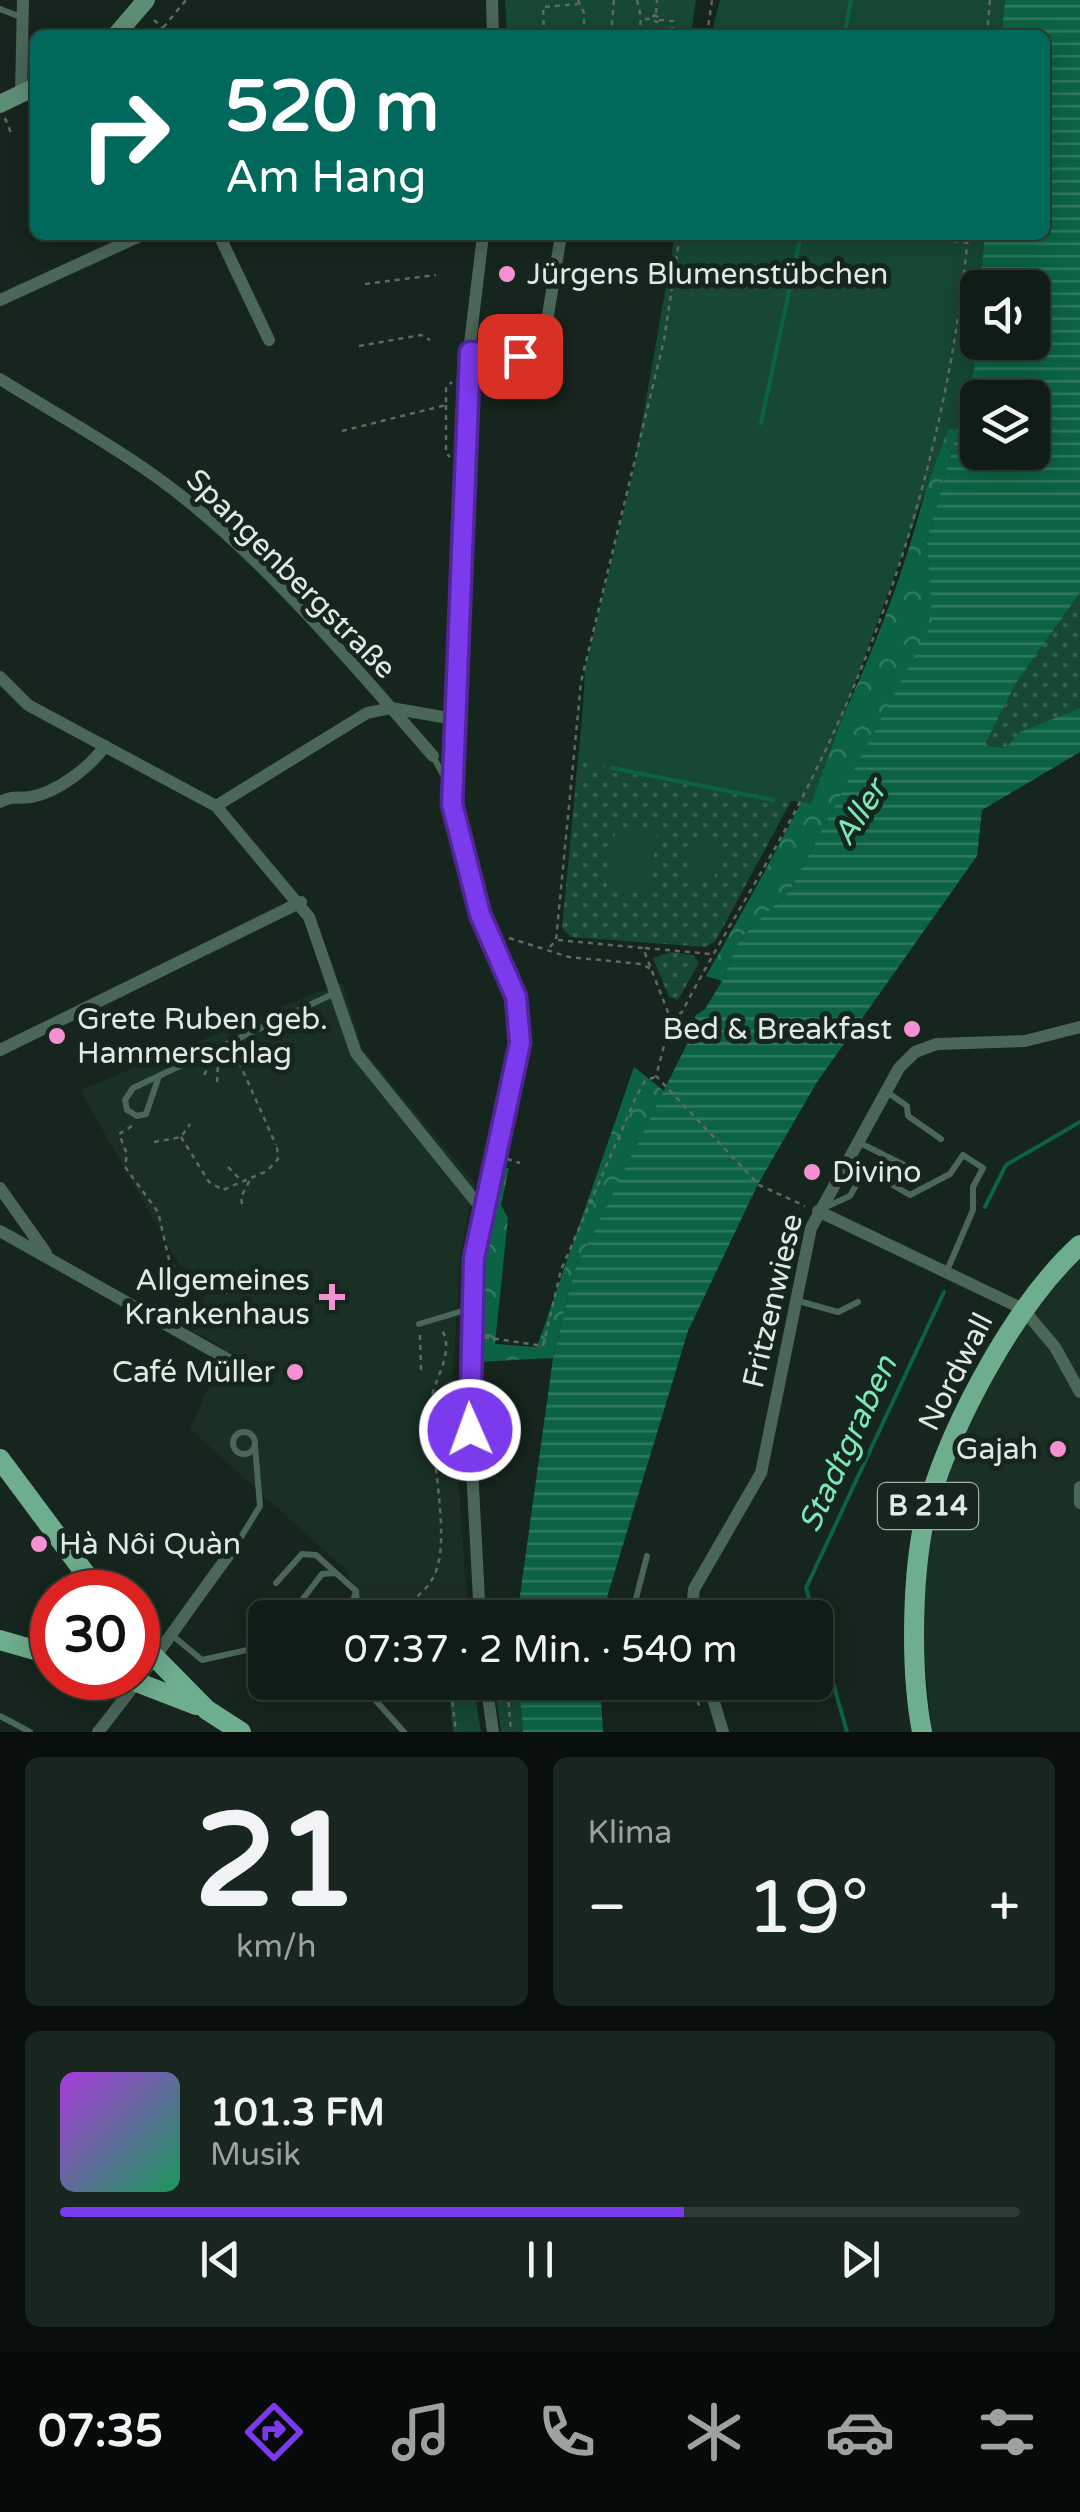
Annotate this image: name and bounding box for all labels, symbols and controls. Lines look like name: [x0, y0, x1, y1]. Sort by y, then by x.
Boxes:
text: 520 m: [225, 66, 439, 150]
icon: right: [60, 70, 190, 200]
text: Am Hang: [225, 151, 426, 205]
place label: Jürgens Blumenstübchen: [527, 256, 888, 293]
marker: Jürgens Blumenstübchen: [496, 263, 518, 285]
map controls: [960, 270, 1050, 470]
button: sound: [960, 270, 1050, 360]
pin: [478, 314, 563, 399]
icon: arrive: [493, 329, 548, 384]
button: layers: [960, 380, 1050, 470]
street label: Spangenbergstraße: [178, 461, 404, 687]
water label: Aller: [825, 770, 897, 853]
place label: Grete Ruben geb. Hammerschlag: [77, 1001, 328, 1072]
place label: Bed & Breakfast: [663, 1011, 892, 1048]
marker: Bed & Breakfast: [901, 1018, 923, 1040]
marker: Grete Ruben geb. Hammerschlag: [46, 1025, 68, 1047]
place label: Divino: [832, 1154, 922, 1191]
marker: Divino: [801, 1161, 823, 1183]
street label: Fritzenwiese: [735, 1210, 811, 1392]
place label: Allgemeines Krankenhaus: [124, 1262, 310, 1333]
marker: Allgemeines Krankenhaus: [319, 1284, 345, 1310]
street label: Nordwall: [911, 1307, 1001, 1437]
water label: Stadtgraben: [791, 1349, 906, 1538]
place label: Café Müller: [112, 1354, 276, 1391]
marker: Café Müller: [284, 1361, 306, 1383]
position arrow: [418, 1378, 522, 1482]
place label: Gajah: [956, 1431, 1038, 1468]
marker: Gajah: [1047, 1438, 1069, 1460]
road number: B 214: [878, 1483, 978, 1529]
place label: Hà Nôi Quàn: [59, 1526, 241, 1563]
marker: Hà Nôi Quàn: [28, 1533, 50, 1555]
speed limit sign: 30: [30, 1570, 160, 1700]
text: 07:37 · 2 Min. · 540 m: [344, 1627, 737, 1673]
text: 21: [195, 1785, 358, 1941]
text: Klima: [588, 1814, 672, 1852]
text: 19°: [747, 1863, 869, 1953]
text: −: [588, 1875, 627, 1941]
text: +: [989, 1875, 1020, 1941]
text: km/h: [236, 1928, 316, 1966]
text: 101.3 FM: [210, 2090, 385, 2136]
text: Musik: [210, 2136, 301, 2174]
icon: previous: [193, 2232, 248, 2287]
icon: pause: [513, 2232, 568, 2287]
icon: next: [833, 2232, 888, 2287]
icon: directions: [239, 2397, 309, 2467]
icon: music: [386, 2397, 456, 2467]
icon: phone: [532, 2397, 602, 2467]
icon: climate: [679, 2397, 749, 2467]
icon: car: [825, 2397, 895, 2467]
icon: filters: [972, 2397, 1042, 2467]
text: 07:35: [38, 2405, 163, 2459]

